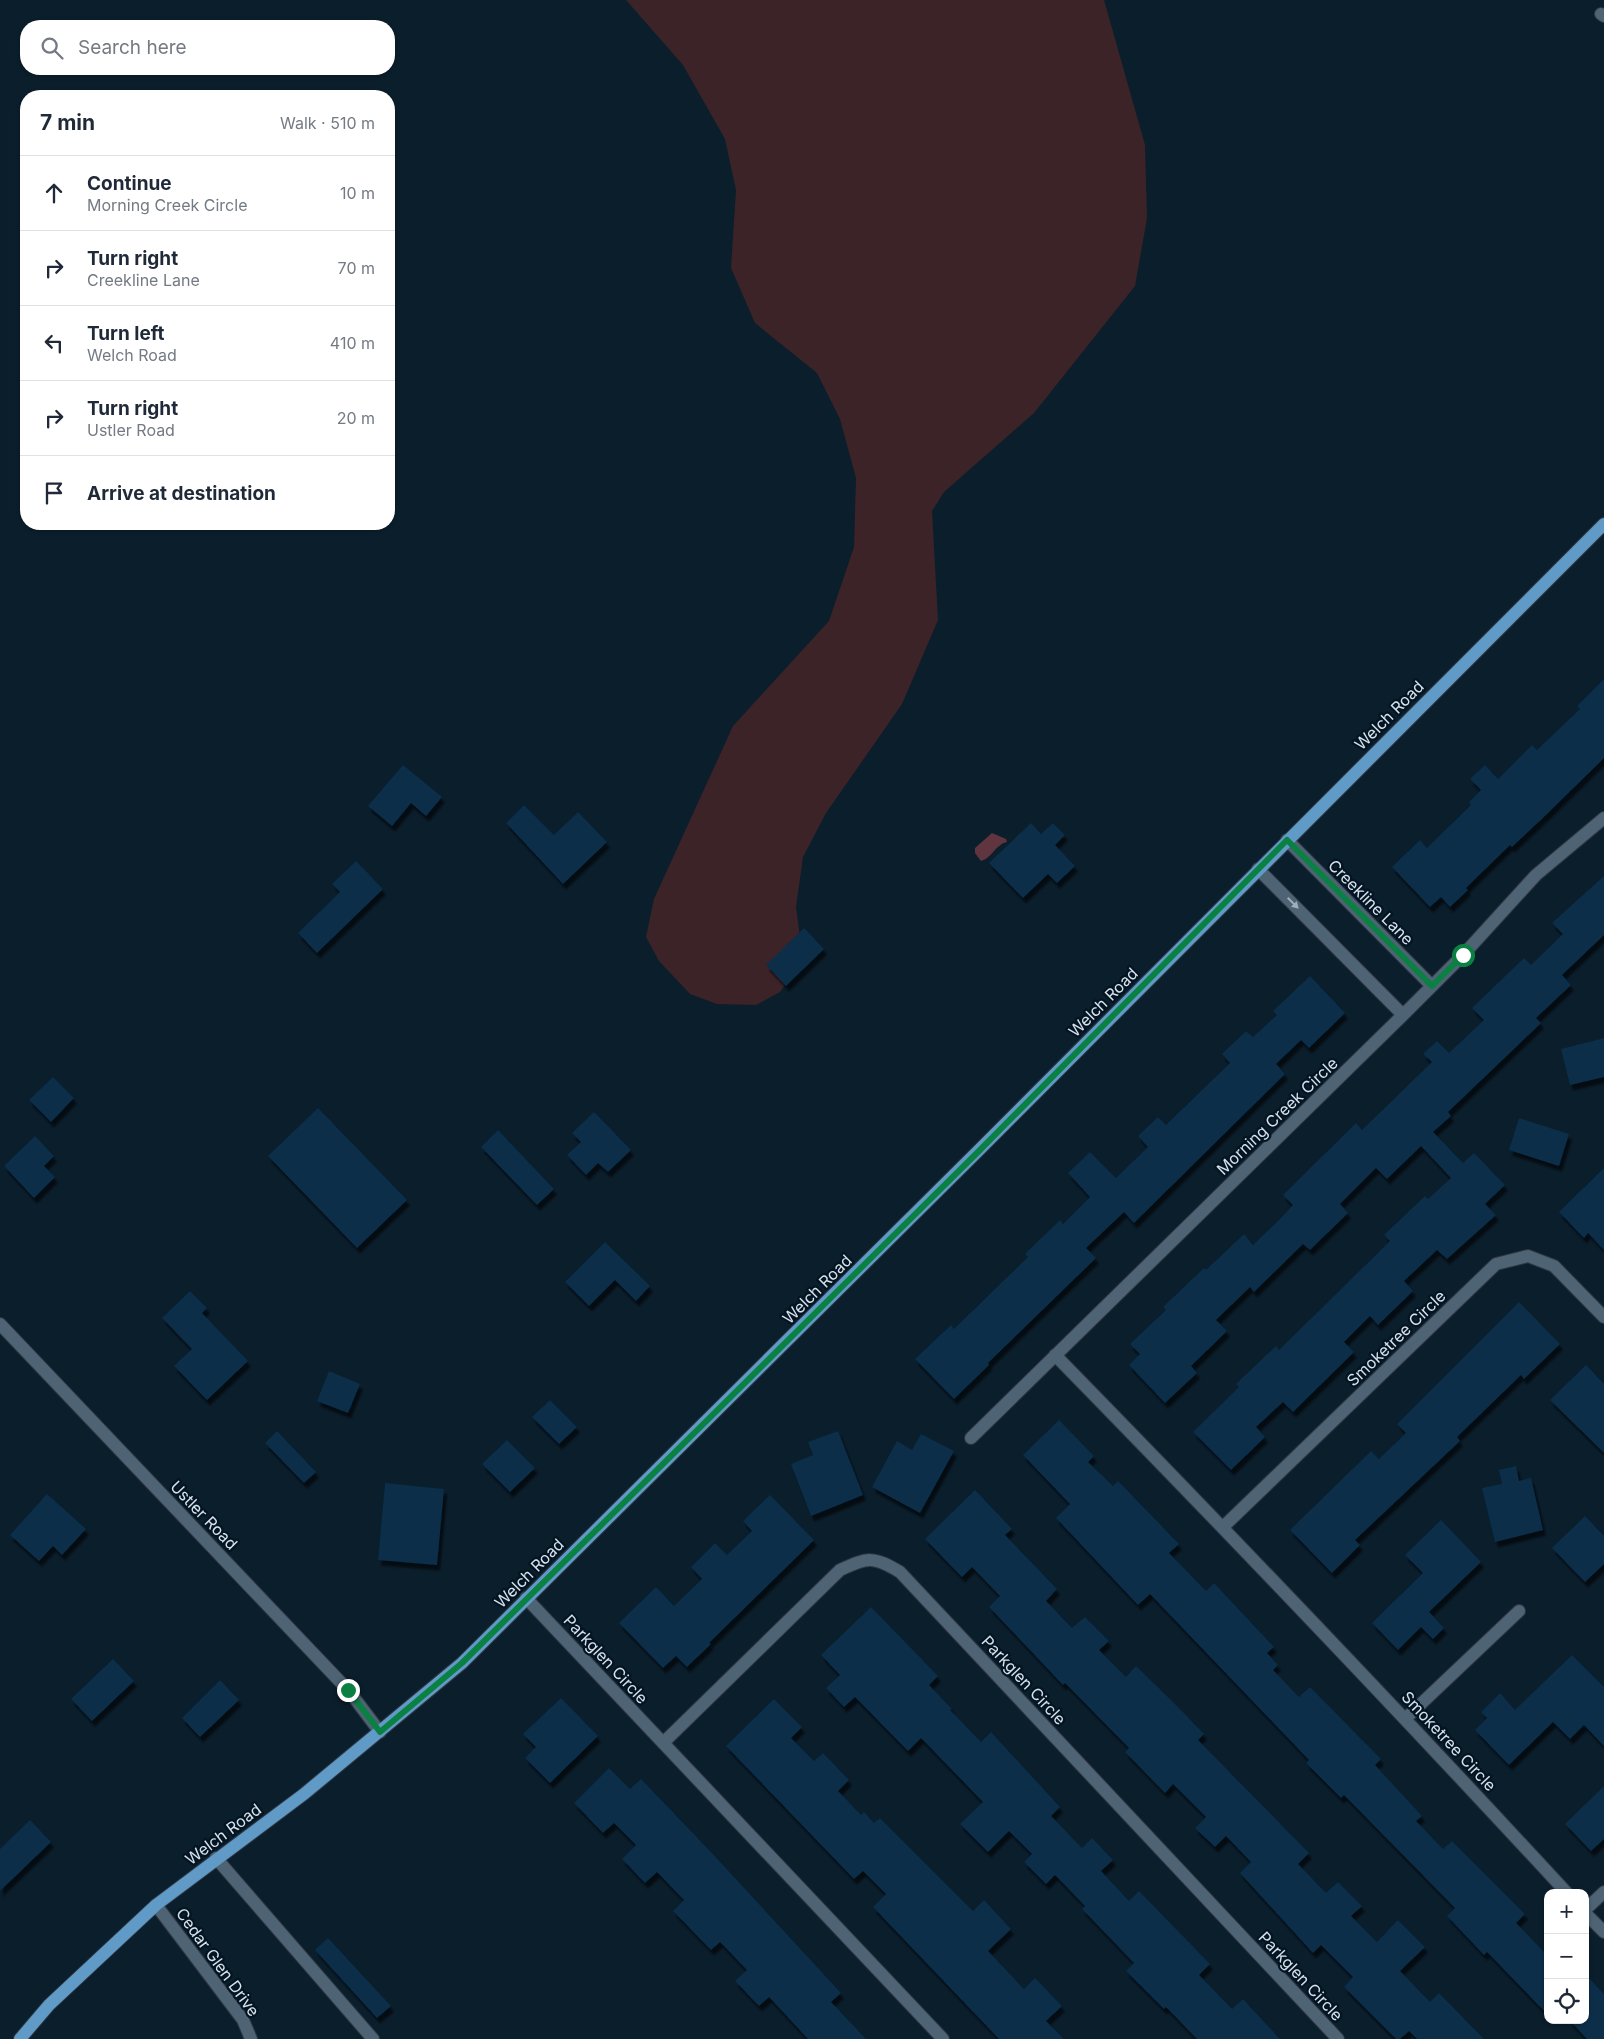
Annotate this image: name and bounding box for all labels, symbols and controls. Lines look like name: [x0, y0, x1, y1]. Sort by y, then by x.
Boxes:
search box: [20, 20, 395, 75]
icon: search: [38, 34, 66, 62]
text: Search here: [78, 36, 187, 59]
text: 7 min: [40, 110, 95, 135]
text: Walk · 510 m: [280, 113, 375, 133]
text: Continue: [87, 172, 172, 195]
icon: ahead: [40, 179, 68, 207]
text: 10 m: [340, 183, 375, 203]
text: Morning Creek Circle: [87, 195, 247, 215]
text: Turn right: [87, 247, 178, 270]
icon: right: [40, 254, 68, 282]
text: 70 m: [338, 258, 375, 278]
text: Creekline Lane: [87, 270, 200, 290]
text: Turn left: [87, 322, 165, 345]
icon: left: [40, 329, 68, 357]
text: 410 m: [330, 333, 375, 353]
text: Welch Road: [87, 345, 177, 365]
text: Turn right: [87, 397, 178, 420]
icon: right: [40, 404, 68, 432]
text: 20 m: [337, 408, 375, 428]
text: Ustler Road: [87, 420, 175, 440]
icon: arrive: [40, 479, 68, 507]
text: Arrive at destination: [87, 482, 276, 505]
street label: Welch Road: [1350, 676, 1428, 754]
street label: Creekline Lane: [1324, 855, 1418, 949]
one-way arrow: [1287, 897, 1299, 909]
route start: [1452, 944, 1475, 967]
street label: Welch Road: [1064, 963, 1142, 1041]
street label: Morning Creek Circle: [1212, 1053, 1342, 1179]
street label: Welch Road: [778, 1250, 856, 1328]
street label: Smoketree Circle: [1342, 1286, 1450, 1390]
street label: Ustler Road: [166, 1476, 242, 1554]
street label: Welch Road: [490, 1534, 568, 1612]
street label: Parkglen Circle: [560, 1610, 652, 1708]
street label: Parkglen Circle: [978, 1631, 1070, 1729]
route end: [337, 1679, 360, 1702]
street label: Smoketree Circle: [1398, 1687, 1500, 1795]
street label: Welch Road: [181, 1799, 265, 1869]
map controls: [1544, 1889, 1589, 2024]
button: +: [1544, 1889, 1589, 1934]
street label: Cedar Glen Drive: [172, 1904, 264, 2020]
street label: Parkglen Circle: [1255, 1927, 1347, 2025]
button: −: [1544, 1934, 1589, 1979]
button: locate: [1544, 1979, 1589, 2024]

